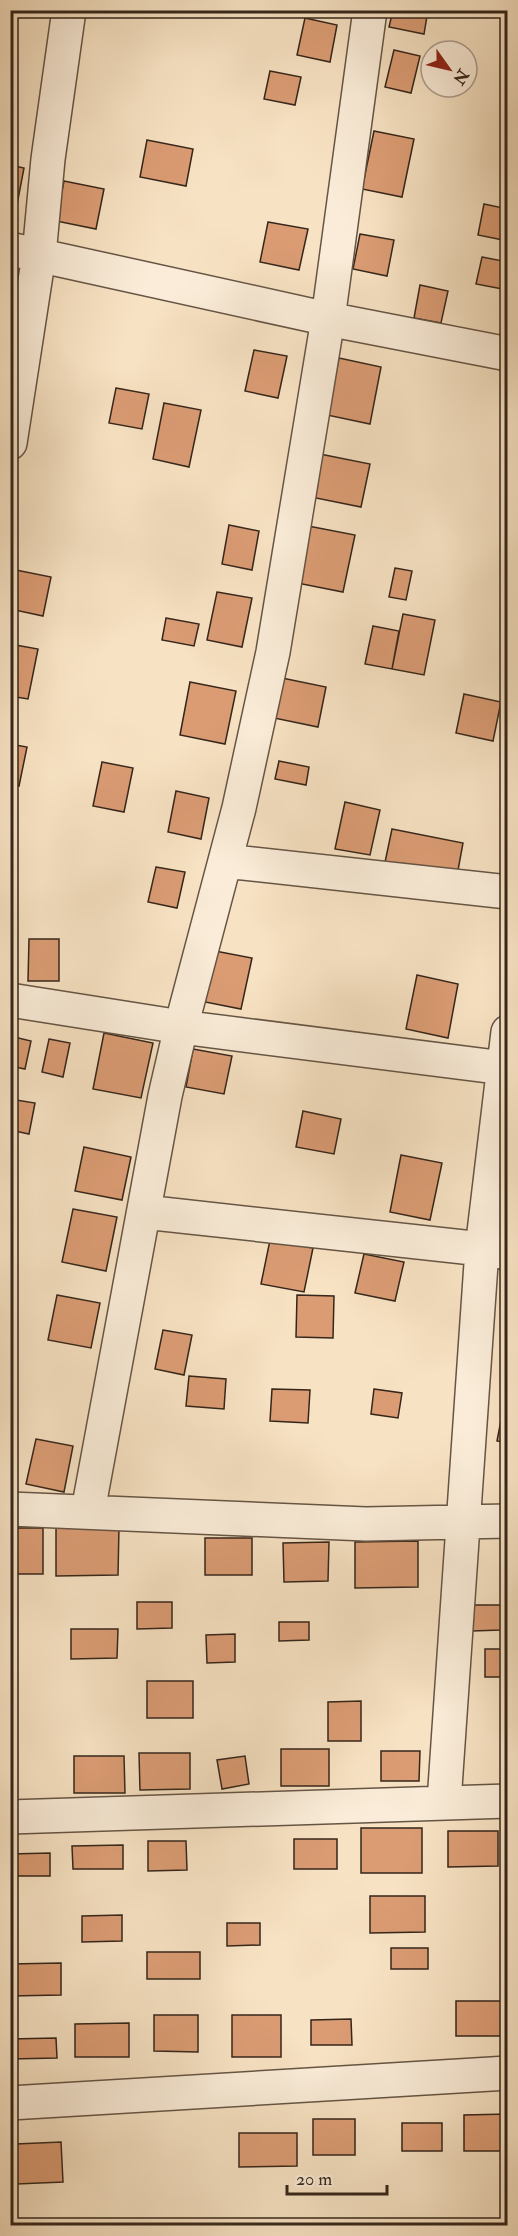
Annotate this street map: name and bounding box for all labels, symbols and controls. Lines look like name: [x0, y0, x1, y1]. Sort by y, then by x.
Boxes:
north arrow: [419, 39, 479, 99]
text: N: [448, 64, 473, 89]
scale bar: [287, 2158, 388, 2196]
text: 20 m: [296, 2168, 332, 2191]

